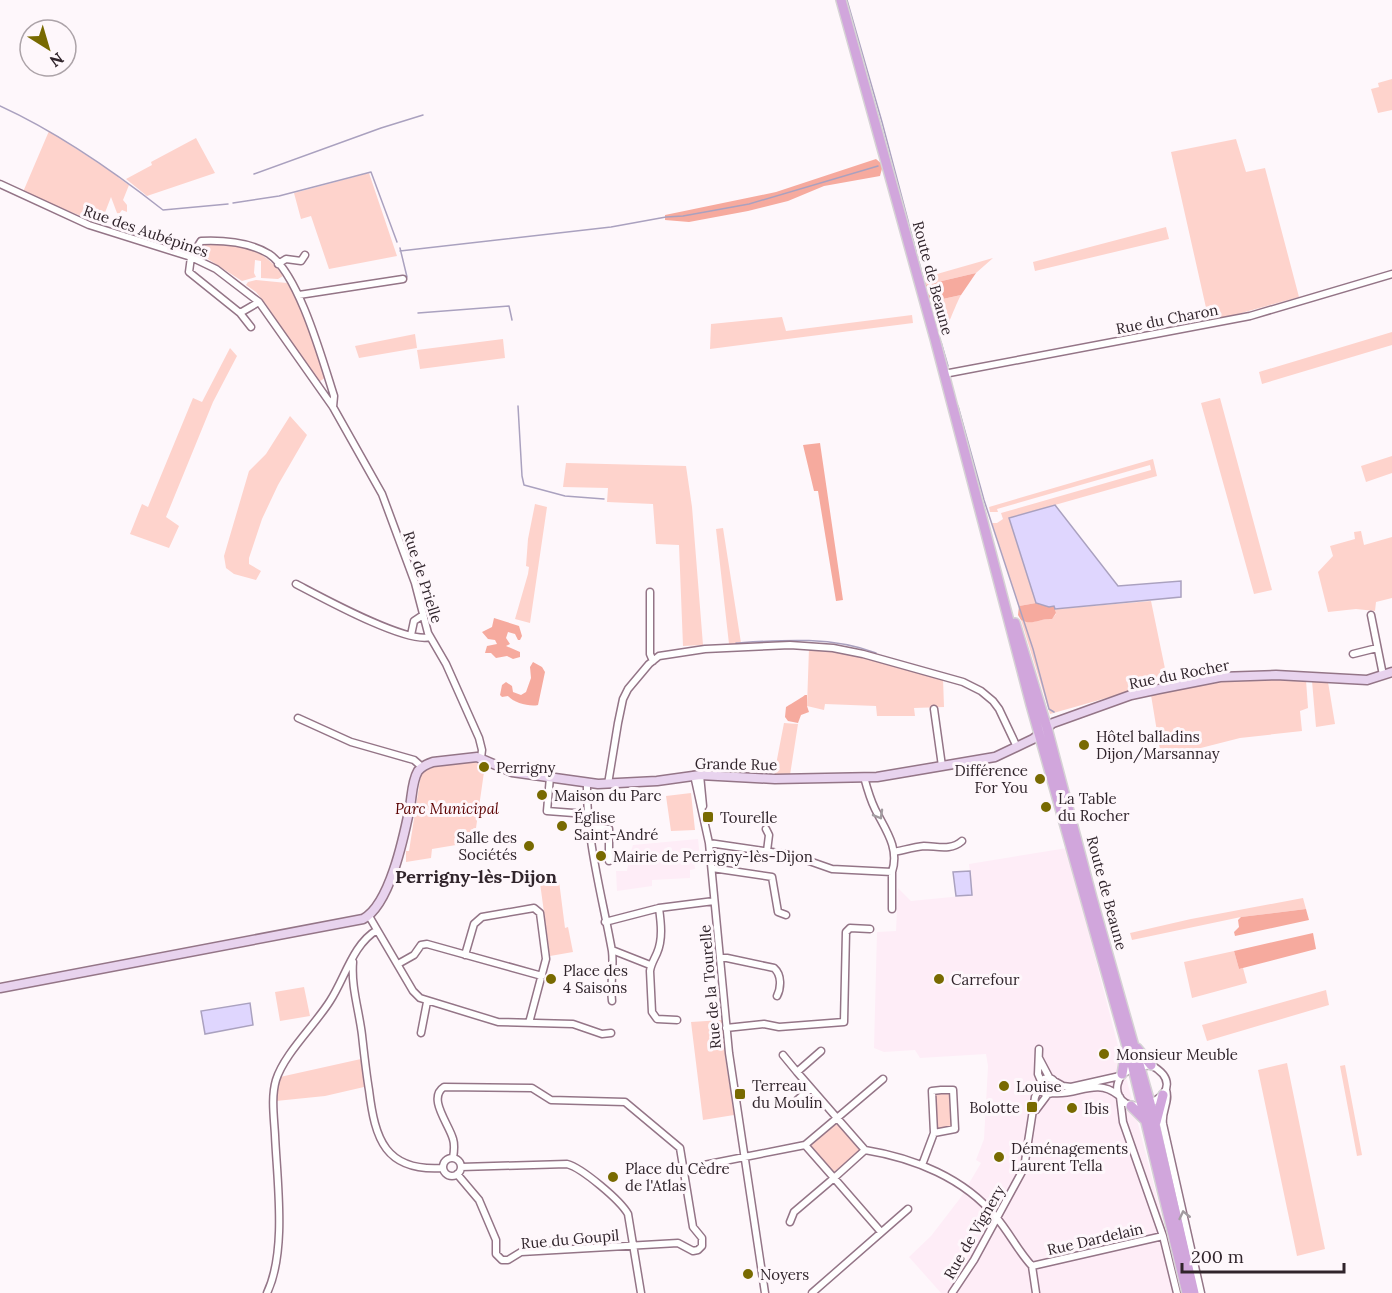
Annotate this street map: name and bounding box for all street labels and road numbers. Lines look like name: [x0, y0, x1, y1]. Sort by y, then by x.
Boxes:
street label: Rue des Aubépines: [81, 201, 211, 261]
street label: Route de Beaune: [909, 219, 957, 337]
street label: Rue du Charon: [1114, 300, 1220, 338]
street label: Rue de Prielle: [399, 529, 447, 625]
street label: Rue du Rocher: [1127, 655, 1231, 693]
street label: Grande Rue: [695, 754, 777, 774]
street label: Route de Beaune: [1083, 834, 1131, 952]
street label: Rue de la Tourelle: [695, 924, 725, 1050]
street label: Rue de Vignery: [939, 1182, 1009, 1282]
street label: Rue Dardelain: [1045, 1219, 1145, 1259]
street label: Rue du Goupil: [520, 1225, 620, 1253]

